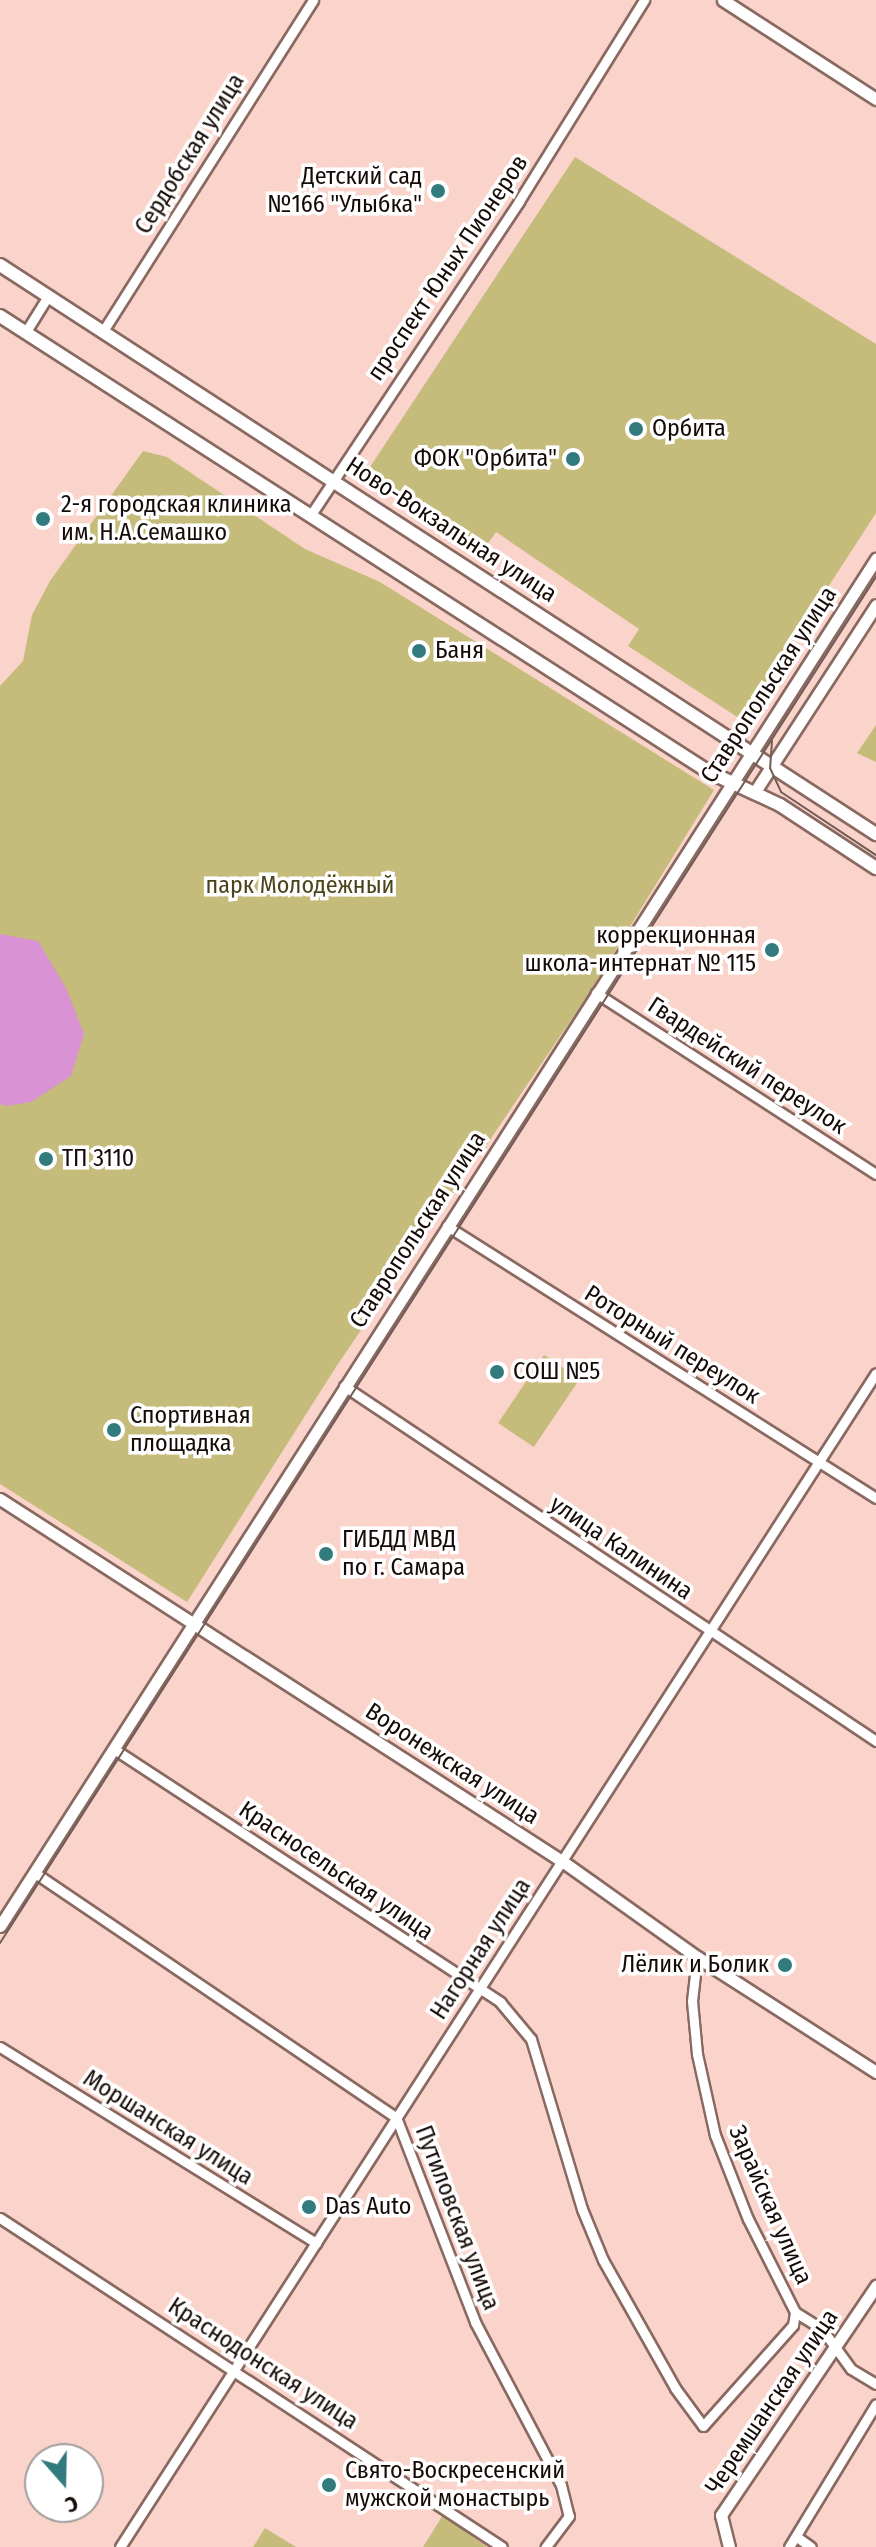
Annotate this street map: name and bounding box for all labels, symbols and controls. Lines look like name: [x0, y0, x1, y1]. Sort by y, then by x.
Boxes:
street label: Сердобская улица: [129, 68, 251, 240]
street label: проспект Юных Пионеров: [362, 150, 534, 386]
place label: Детский сад №166 "Улыбка": [267, 163, 422, 219]
marker: Детский сад №166 "Улыбка": [429, 182, 447, 200]
place label: Орбита: [652, 415, 726, 443]
marker: Орбита: [627, 420, 645, 438]
place label: ФОК "Орбита": [414, 445, 557, 473]
marker: ФОК "Орбита": [564, 450, 582, 468]
street label: Ново-Вокзальная улица: [340, 451, 562, 609]
place label: 2-я городская клиника им. Н.А.Семашко: [61, 491, 291, 547]
marker: 2-я городская клиника им. Н.А.Семашко: [32, 508, 54, 530]
street label: Ставропольская улица: [695, 581, 843, 789]
place label: Баня: [435, 637, 484, 665]
marker: Баня: [410, 642, 428, 660]
park label: парк Молодёжный: [206, 872, 394, 900]
place label: коррекционная школа-интернат № 115: [525, 922, 756, 978]
marker: коррекционная школа-интернат № 115: [763, 941, 781, 959]
street label: Гвардейский переулок: [642, 991, 852, 1141]
street label: Ставропольская улица: [344, 1126, 492, 1334]
place label: ТП 3110: [62, 1145, 134, 1173]
marker: ТП 3110: [37, 1150, 55, 1168]
street label: Роторный переулок: [579, 1279, 765, 1411]
place label: СОШ №5: [513, 1358, 600, 1386]
marker: СОШ №5: [488, 1363, 506, 1381]
place label: Спортивная площадка: [130, 1402, 251, 1458]
marker: Спортивная площадка: [105, 1421, 123, 1439]
street label: улица Калинина: [544, 1490, 698, 1606]
place label: ГИБДД МВД по г. Самара: [342, 1526, 465, 1582]
marker: ГИБДД МВД по г. Самара: [317, 1545, 335, 1563]
street label: Воронежская улица: [360, 1697, 544, 1831]
street label: Красносельская улица: [233, 1795, 439, 1947]
street label: Нагорная улица: [425, 1873, 537, 2025]
place label: Лёлик и Болик: [621, 1951, 769, 1979]
marker: Лёлик и Болик: [776, 1956, 794, 1974]
street label: Моршанская улица: [78, 2064, 258, 2192]
street label: Зарайская улица: [722, 2121, 818, 2289]
street label: Путиловская улица: [409, 2122, 505, 2314]
place label: Das Auto: [325, 2193, 411, 2221]
marker: Das Auto: [300, 2198, 318, 2216]
street label: Краснодонская улица: [163, 2292, 363, 2436]
street label: Черемшанская улица: [700, 2304, 844, 2500]
north arrow: [24, 2443, 104, 2523]
place label: Свято-Воскресенский мужской монастырь: [345, 2457, 565, 2513]
marker: Свято-Воскресенский мужской монастырь: [320, 2476, 338, 2494]
text: С: [62, 2489, 82, 2519]

